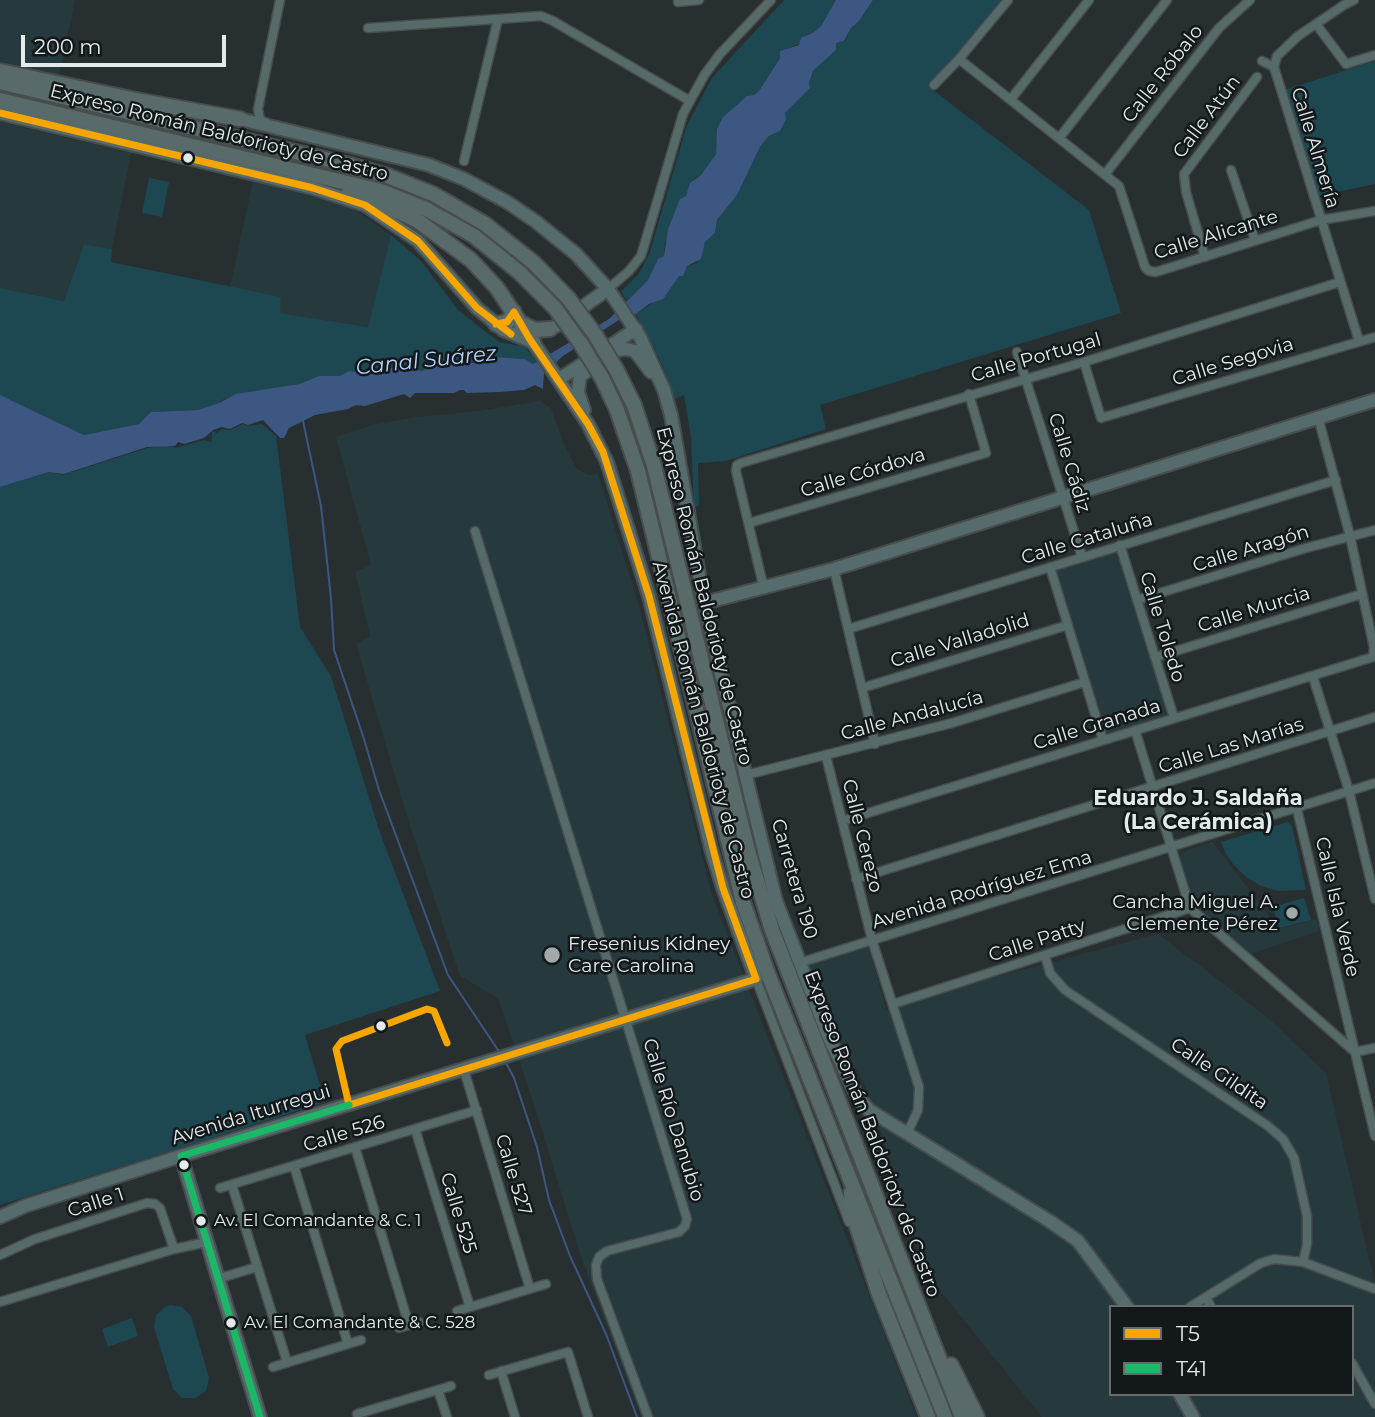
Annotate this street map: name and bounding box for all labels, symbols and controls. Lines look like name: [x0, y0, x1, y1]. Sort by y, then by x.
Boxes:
scale bar: [24, 21, 229, 65]
street label: Calle Róbalo: [1118, 21, 1208, 127]
text: 200 m: [34, 34, 101, 59]
street label: Calle Atún: [1168, 71, 1246, 163]
street label: Expreso Román Baldorioty de Castro: [48, 80, 390, 186]
street label: Calle Almería: [1286, 85, 1344, 211]
unlabelled marker: [181, 151, 195, 165]
street label: Calle Alicante: [1151, 205, 1281, 265]
street label: Calle Portugal: [968, 329, 1104, 387]
street label: Calle Segovia: [1170, 333, 1296, 391]
water label: Canal Suárez: [354, 341, 498, 381]
street label: Calle Cádiz: [1043, 410, 1095, 516]
street label: Expreso Román Baldorioty de Castro: [651, 425, 757, 767]
street label: Calle Córdova: [798, 443, 928, 503]
street label: Calle Cataluña: [1019, 508, 1155, 570]
street label: Calle Aragón: [1190, 520, 1312, 578]
street label: Avenida Román Baldorioty de Castro: [647, 559, 759, 901]
street label: Calle Toledo: [1134, 569, 1190, 685]
street label: Calle Murcia: [1195, 582, 1313, 638]
street label: Calle Valladolid: [888, 609, 1032, 673]
street label: Calle Andalucía: [838, 686, 986, 746]
street label: Calle Granada: [1031, 695, 1163, 755]
street label: Calle Las Marías: [1156, 713, 1306, 779]
street label: Calle Cerezo: [837, 777, 887, 895]
district label: Eduardo J. Saldaña (La Cerámica): [1093, 786, 1303, 836]
street label: Carretera 190: [766, 816, 822, 942]
street label: Calle Isla Verde: [1310, 835, 1364, 979]
street label: Avenida Rodríguez Ema: [869, 846, 1095, 934]
place label: Cancha Miguel A. Clemente Pérez: [1112, 891, 1278, 935]
marker: Cancha Miguel A. Clemente Pérez: [1284, 905, 1300, 921]
street label: Calle Patty: [986, 915, 1088, 967]
place label: Fresenius Kidney Care Carolina: [568, 933, 730, 977]
marker: Fresenius Kidney Care Carolina: [542, 945, 562, 965]
street label: Expreso Román Baldorioty de Castro: [799, 968, 945, 1300]
unlabelled marker: [374, 1019, 388, 1033]
street label: Calle Gildita: [1166, 1033, 1272, 1115]
street label: Calle Río Danubio: [637, 1036, 709, 1204]
street label: Avenida Iturregui: [169, 1080, 333, 1150]
street label: Calle 526: [300, 1111, 388, 1157]
street label: Calle 527: [490, 1132, 536, 1218]
unlabelled marker: [177, 1158, 191, 1172]
street label: Calle 525: [435, 1170, 481, 1256]
street label: Calle 1: [65, 1183, 127, 1223]
place label: Av. El Comandante & C. 1: [214, 1211, 421, 1231]
marker: Av. El Comandante & C. 1: [194, 1214, 208, 1228]
legend: [1109, 1305, 1354, 1396]
place label: Av. El Comandante & C. 528: [244, 1313, 475, 1333]
marker: Av. El Comandante & C. 528: [224, 1316, 238, 1330]
text: T5: [1176, 1321, 1200, 1346]
text: T41: [1176, 1356, 1207, 1381]

